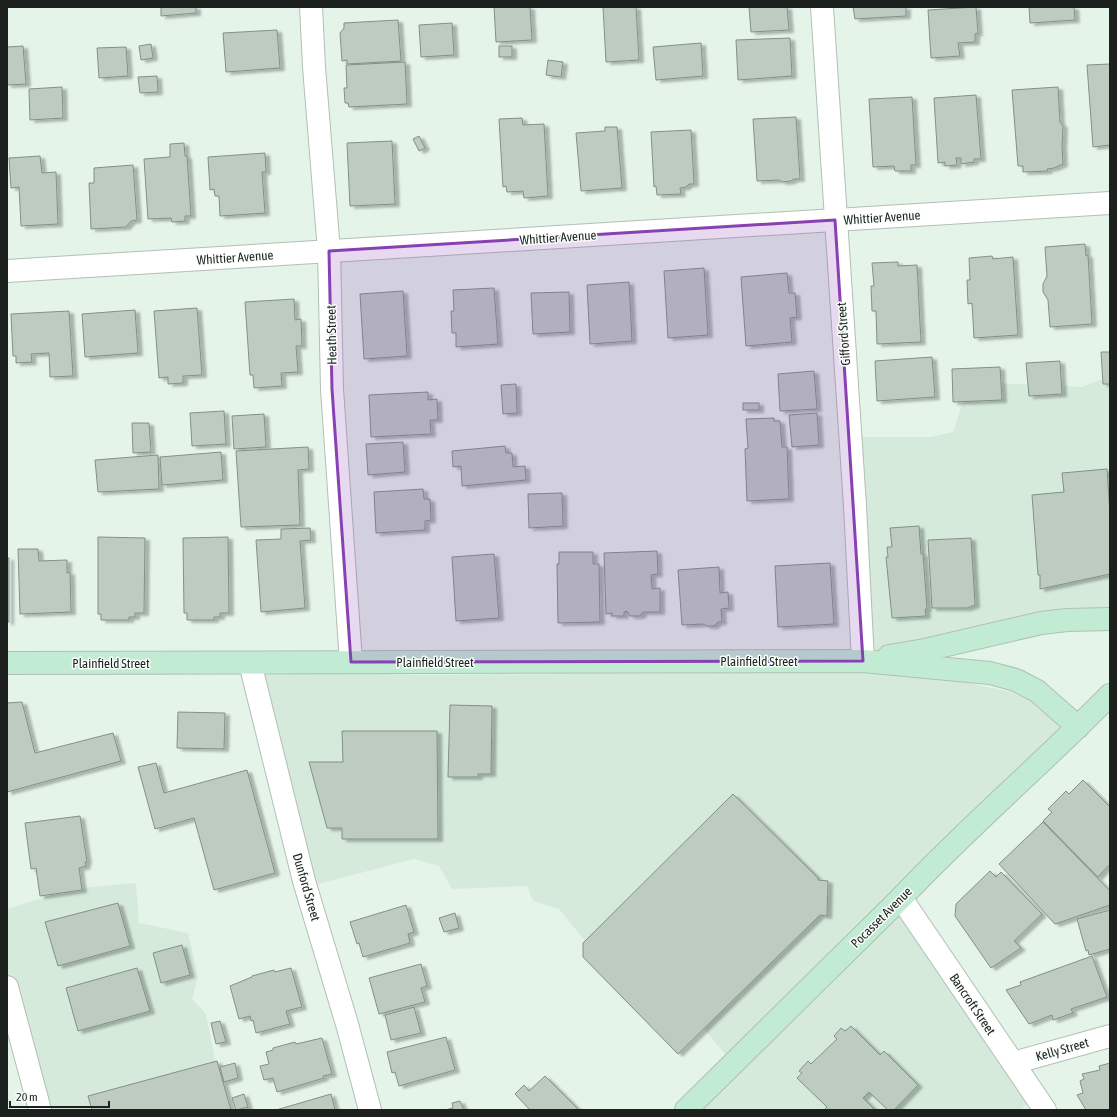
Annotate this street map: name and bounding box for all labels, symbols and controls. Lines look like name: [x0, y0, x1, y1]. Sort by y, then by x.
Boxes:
street label: Whittier Avenue: [843, 207, 921, 228]
street label: Whittier Avenue: [519, 227, 597, 248]
street label: Whittier Avenue: [196, 247, 274, 268]
street label: Gifford Street: [834, 302, 853, 366]
street label: Heath Street: [323, 305, 340, 365]
street label: Plainfield Street: [720, 654, 798, 669]
street label: Plainfield Street: [396, 655, 474, 670]
street label: Plainfield Street: [72, 656, 150, 671]
street label: Dunford Street: [290, 851, 323, 923]
street label: Pocasset Avenue: [848, 884, 915, 951]
street label: Bancroft Street: [947, 971, 999, 1038]
street label: Kelly Street: [1034, 1035, 1091, 1064]
scale bar: [10, 1083, 109, 1109]
text: 20 m: [16, 1090, 38, 1104]

